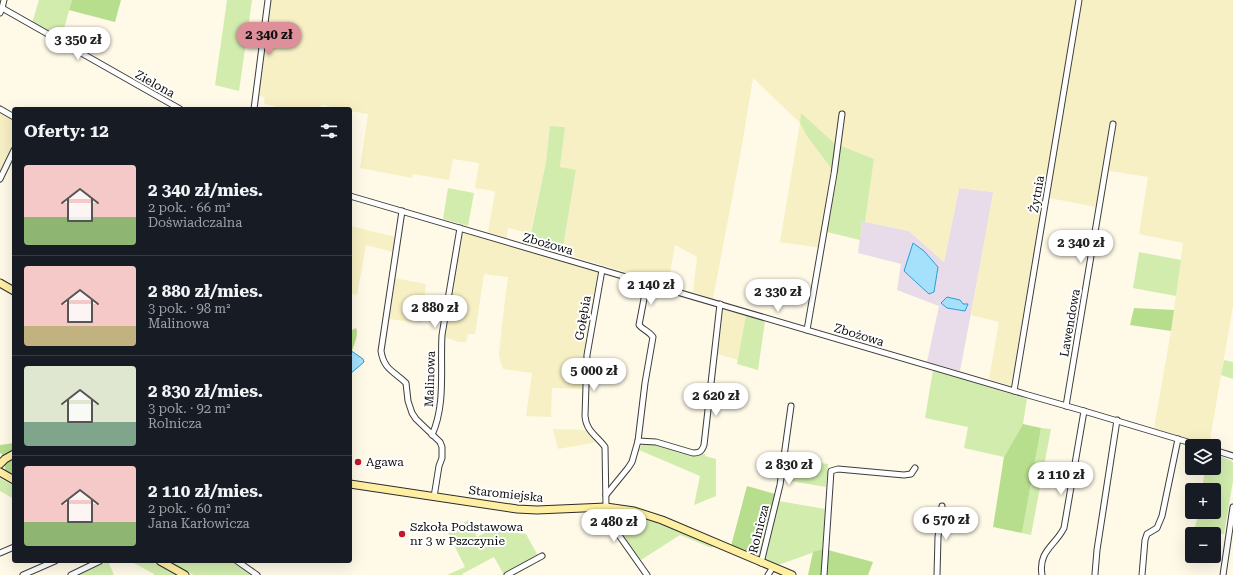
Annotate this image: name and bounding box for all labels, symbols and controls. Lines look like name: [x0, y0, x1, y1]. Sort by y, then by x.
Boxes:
pin: 2 340 zł: [228, 22, 310, 56]
pin: 3 350 zł: [37, 27, 119, 61]
text: 2 340 zł: [245, 27, 293, 42]
text: 3 350 zł: [54, 32, 102, 47]
street label: Zielona: [133, 67, 178, 101]
icon: filters: [318, 120, 340, 142]
text: Oferty: 12: [24, 121, 109, 141]
street label: Żytnia: [1027, 174, 1047, 214]
text: 2 340 zł/mies.: [148, 180, 263, 200]
icon: home: [56, 181, 104, 229]
text: 2 pok. · 66 m²: [148, 200, 230, 215]
text: Doświadczalna: [148, 215, 242, 230]
street label: Zbożowa: [521, 230, 575, 258]
pin: 2 340 zł: [1040, 230, 1122, 264]
text: 2 340 zł: [1057, 235, 1105, 250]
pin: 2 140 zł: [610, 272, 692, 306]
text: 2 140 zł: [627, 277, 675, 292]
pin: 2 330 zł: [737, 279, 819, 313]
text: 2 880 zł/mies.: [148, 281, 263, 301]
icon: home: [56, 282, 104, 330]
text: 2 330 zł: [754, 284, 802, 299]
street label: Lawendowa: [1057, 287, 1083, 358]
street label: Gołębia: [572, 294, 594, 342]
pin: 2 880 zł: [394, 295, 476, 329]
text: 2 880 zł: [411, 300, 459, 315]
text: 3 pok. · 98 m²: [148, 301, 230, 316]
text: Malinowa: [148, 316, 209, 331]
street label: Zbożowa: [832, 321, 886, 349]
street label: Malinowa: [422, 350, 438, 407]
pin: 5 000 zł: [553, 358, 635, 392]
text: 5 000 zł: [570, 363, 618, 378]
text: 2 830 zł/mies.: [148, 381, 263, 401]
icon: home: [56, 382, 104, 430]
pin: 2 620 zł: [675, 383, 757, 417]
text: 2 620 zł: [692, 388, 740, 403]
text: 3 pok. · 92 m²: [148, 401, 230, 416]
text: Rolnicza: [148, 416, 202, 431]
map controls: [1185, 439, 1221, 563]
button: layers: [1185, 439, 1221, 475]
pin: 2 830 zł: [748, 452, 830, 486]
place label: Agawa: [366, 455, 404, 469]
marker: Agawa: [353, 457, 363, 467]
text: 2 830 zł: [765, 457, 813, 472]
pin: 2 110 zł: [1020, 462, 1102, 496]
text: 2 110 zł: [1037, 467, 1085, 482]
text: 2 110 zł/mies.: [148, 481, 263, 501]
icon: home: [56, 482, 104, 530]
street label: Staromiejska: [468, 483, 544, 505]
button: +: [1185, 483, 1221, 519]
text: 2 pok. · 60 m²: [148, 501, 230, 516]
street label: Rolnicza: [746, 503, 772, 555]
pin: 6 570 zł: [905, 507, 987, 541]
pin: 2 480 zł: [573, 509, 655, 543]
text: 6 570 zł: [922, 512, 970, 527]
text: 2 480 zł: [590, 514, 638, 529]
text: Jana Karłowicza: [148, 516, 250, 531]
place label: Szkoła Podstawowa nr 3 w Pszczynie: [410, 520, 524, 548]
button: −: [1185, 527, 1221, 563]
marker: Szkoła Podstawowa nr 3 w Pszczynie: [397, 529, 407, 539]

